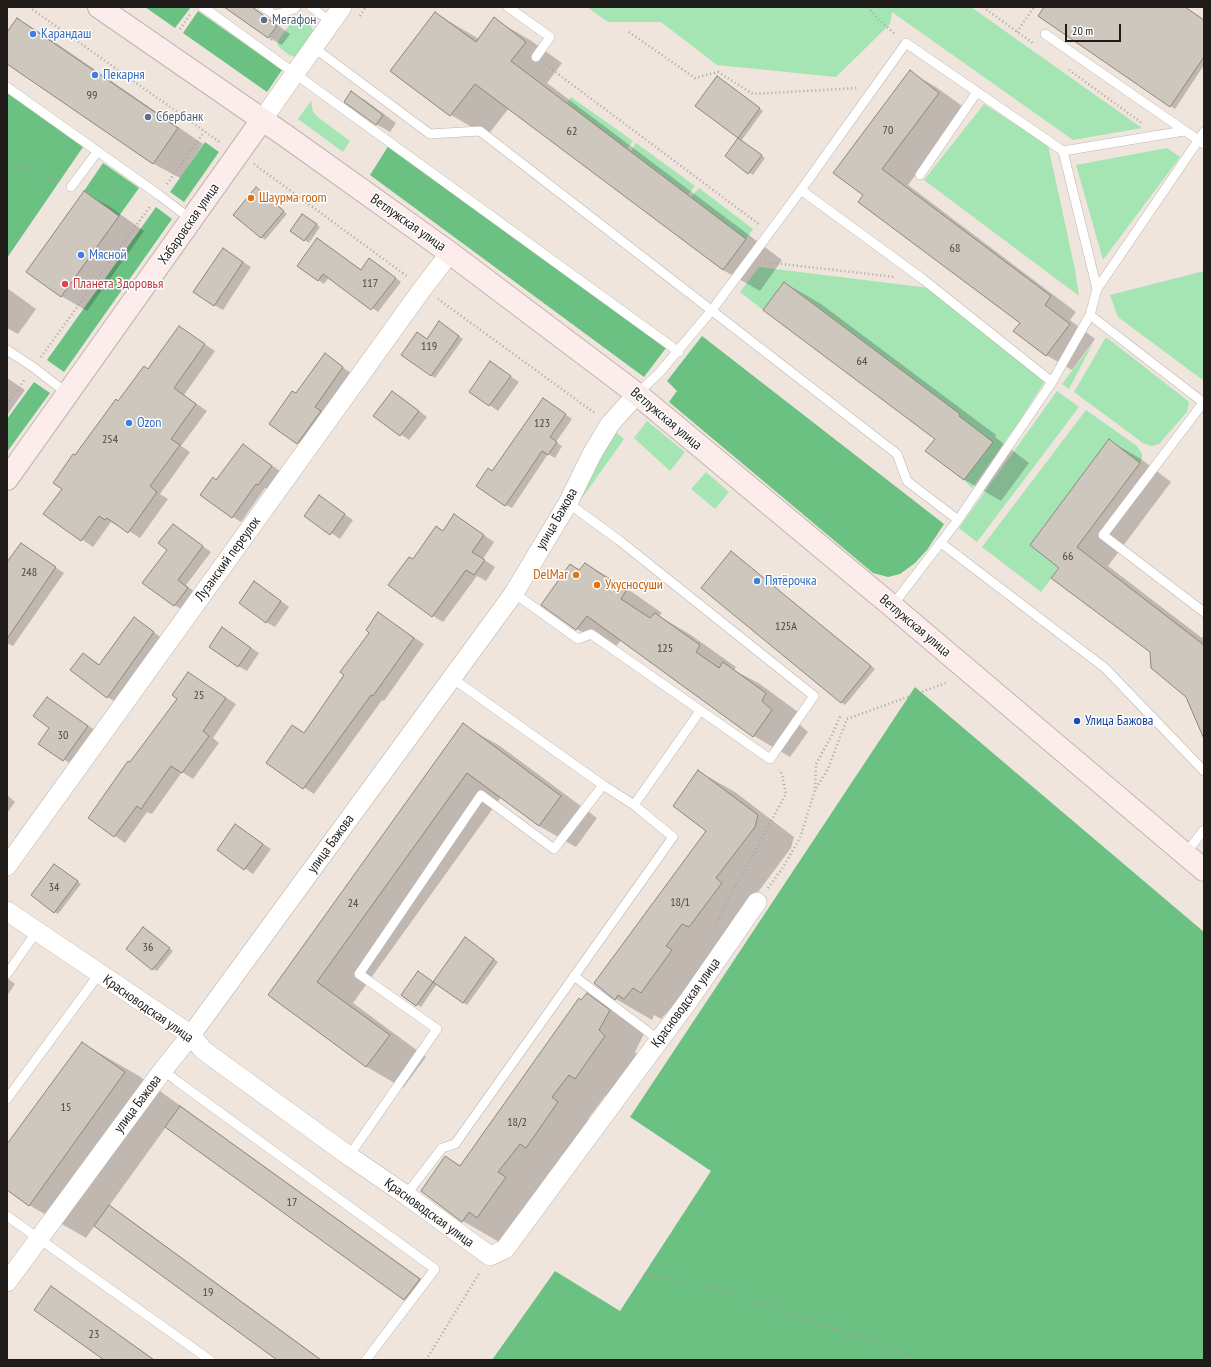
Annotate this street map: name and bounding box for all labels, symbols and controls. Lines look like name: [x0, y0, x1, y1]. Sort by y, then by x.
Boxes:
place label: Мегафон: [272, 12, 316, 28]
marker: Мегафон: [259, 15, 269, 25]
scale bar: [1067, 16, 1123, 42]
text: 20 m: [1072, 23, 1093, 38]
place label: Карандаш: [41, 26, 91, 42]
marker: Карандаш: [28, 29, 38, 39]
place label: Пекарня: [103, 67, 145, 83]
marker: Пекарня: [90, 70, 100, 80]
house number: 99: [87, 89, 97, 103]
place label: Сбербанк: [156, 109, 203, 125]
marker: Сбербанк: [143, 112, 153, 122]
house number: 70: [883, 124, 893, 138]
house number: 62: [567, 125, 577, 139]
street label: Хабаровская улица: [155, 180, 223, 268]
place label: Шаурма room: [259, 190, 327, 206]
street label: Ветлужская улица: [367, 191, 449, 255]
marker: Шаурма room: [246, 193, 256, 203]
house number: 68: [950, 242, 960, 256]
place label: Мясной: [89, 247, 127, 263]
marker: Мясной: [76, 250, 86, 260]
place label: Планета Здоровья: [73, 276, 163, 292]
house number: 117: [362, 277, 378, 291]
marker: Планета Здоровья: [60, 279, 70, 289]
house number: 119: [421, 340, 437, 354]
house number: 64: [857, 355, 867, 369]
street label: Ветлужская улица: [627, 384, 705, 454]
place label: Ozon: [137, 415, 162, 431]
house number: 123: [534, 417, 550, 431]
marker: Ozon: [124, 418, 134, 428]
house number: 254: [102, 433, 118, 447]
street label: улица Бажова: [533, 485, 581, 553]
street label: Лузанский переулок: [192, 514, 264, 604]
house number: 66: [1063, 550, 1073, 564]
house number: 248: [21, 566, 37, 580]
place label: DelMar: [533, 567, 568, 583]
marker: DelMar: [571, 570, 581, 580]
place label: Пятёрочка: [765, 573, 817, 589]
marker: Пятёрочка: [752, 576, 762, 586]
place label: Укусносуши: [605, 577, 663, 593]
marker: Укусносуши: [592, 580, 602, 590]
street label: Ветлужская улица: [876, 591, 954, 661]
house number: 125А: [775, 620, 797, 634]
house number: 125: [657, 642, 673, 656]
house number: 25: [194, 689, 204, 703]
place label: Улица Бажова: [1085, 713, 1153, 729]
marker: Улица Бажова: [1072, 716, 1082, 726]
house number: 30: [58, 729, 68, 743]
street label: улица Бажова: [304, 811, 358, 877]
house number: 34: [49, 881, 59, 895]
house number: 18/1: [670, 896, 690, 910]
house number: 24: [348, 897, 358, 911]
house number: 36: [143, 941, 153, 955]
street label: Красноводская улица: [648, 955, 724, 1051]
street label: Красноводская улица: [100, 972, 196, 1046]
street label: улица Бажова: [111, 1072, 165, 1136]
house number: 15: [61, 1101, 71, 1115]
house number: 18/2: [507, 1116, 527, 1130]
street label: Красноводская улица: [381, 1175, 477, 1251]
house number: 17: [287, 1196, 297, 1210]
house number: 19: [203, 1286, 213, 1300]
house number: 23: [89, 1328, 99, 1342]

